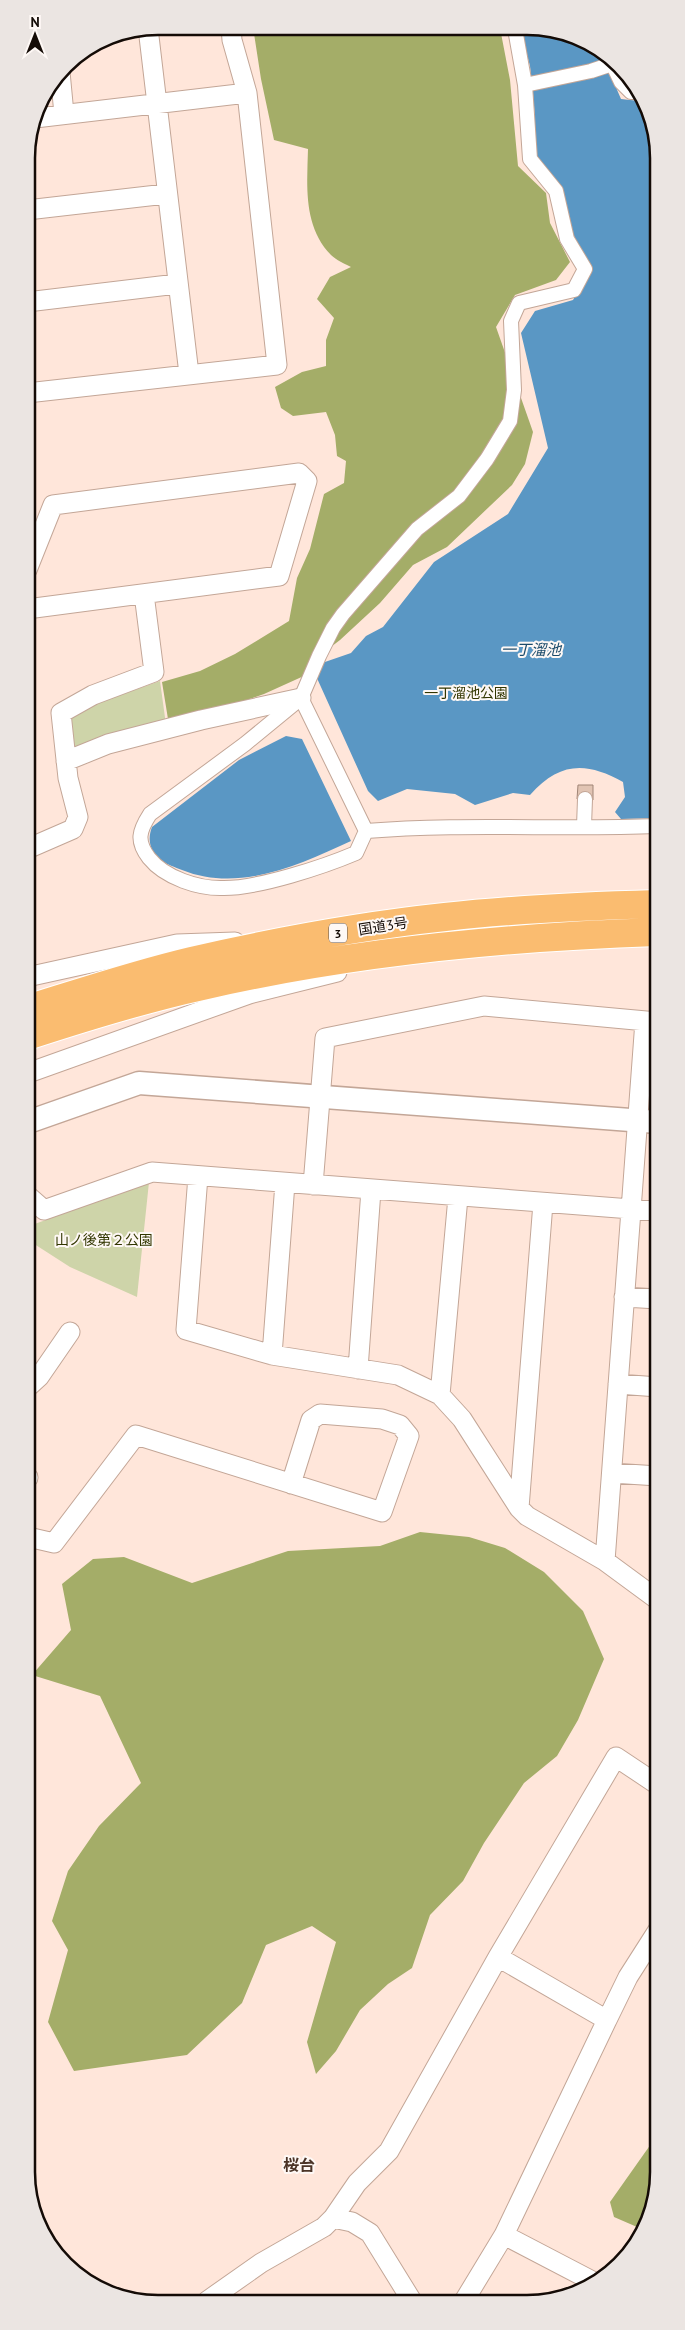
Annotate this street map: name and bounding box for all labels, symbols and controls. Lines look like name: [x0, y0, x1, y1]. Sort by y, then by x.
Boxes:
north arrow: [10, 10, 60, 60]
text: N: [30, 13, 40, 31]
water label: 一丁溜池: [501, 640, 563, 659]
park label: 一丁溜池公園: [424, 684, 508, 702]
street label: 国道3号: [357, 913, 409, 939]
road number: 3: [329, 924, 347, 942]
park label: 山ノ後第２公園: [55, 1231, 153, 1249]
district label: 桜台: [283, 2155, 315, 2175]

